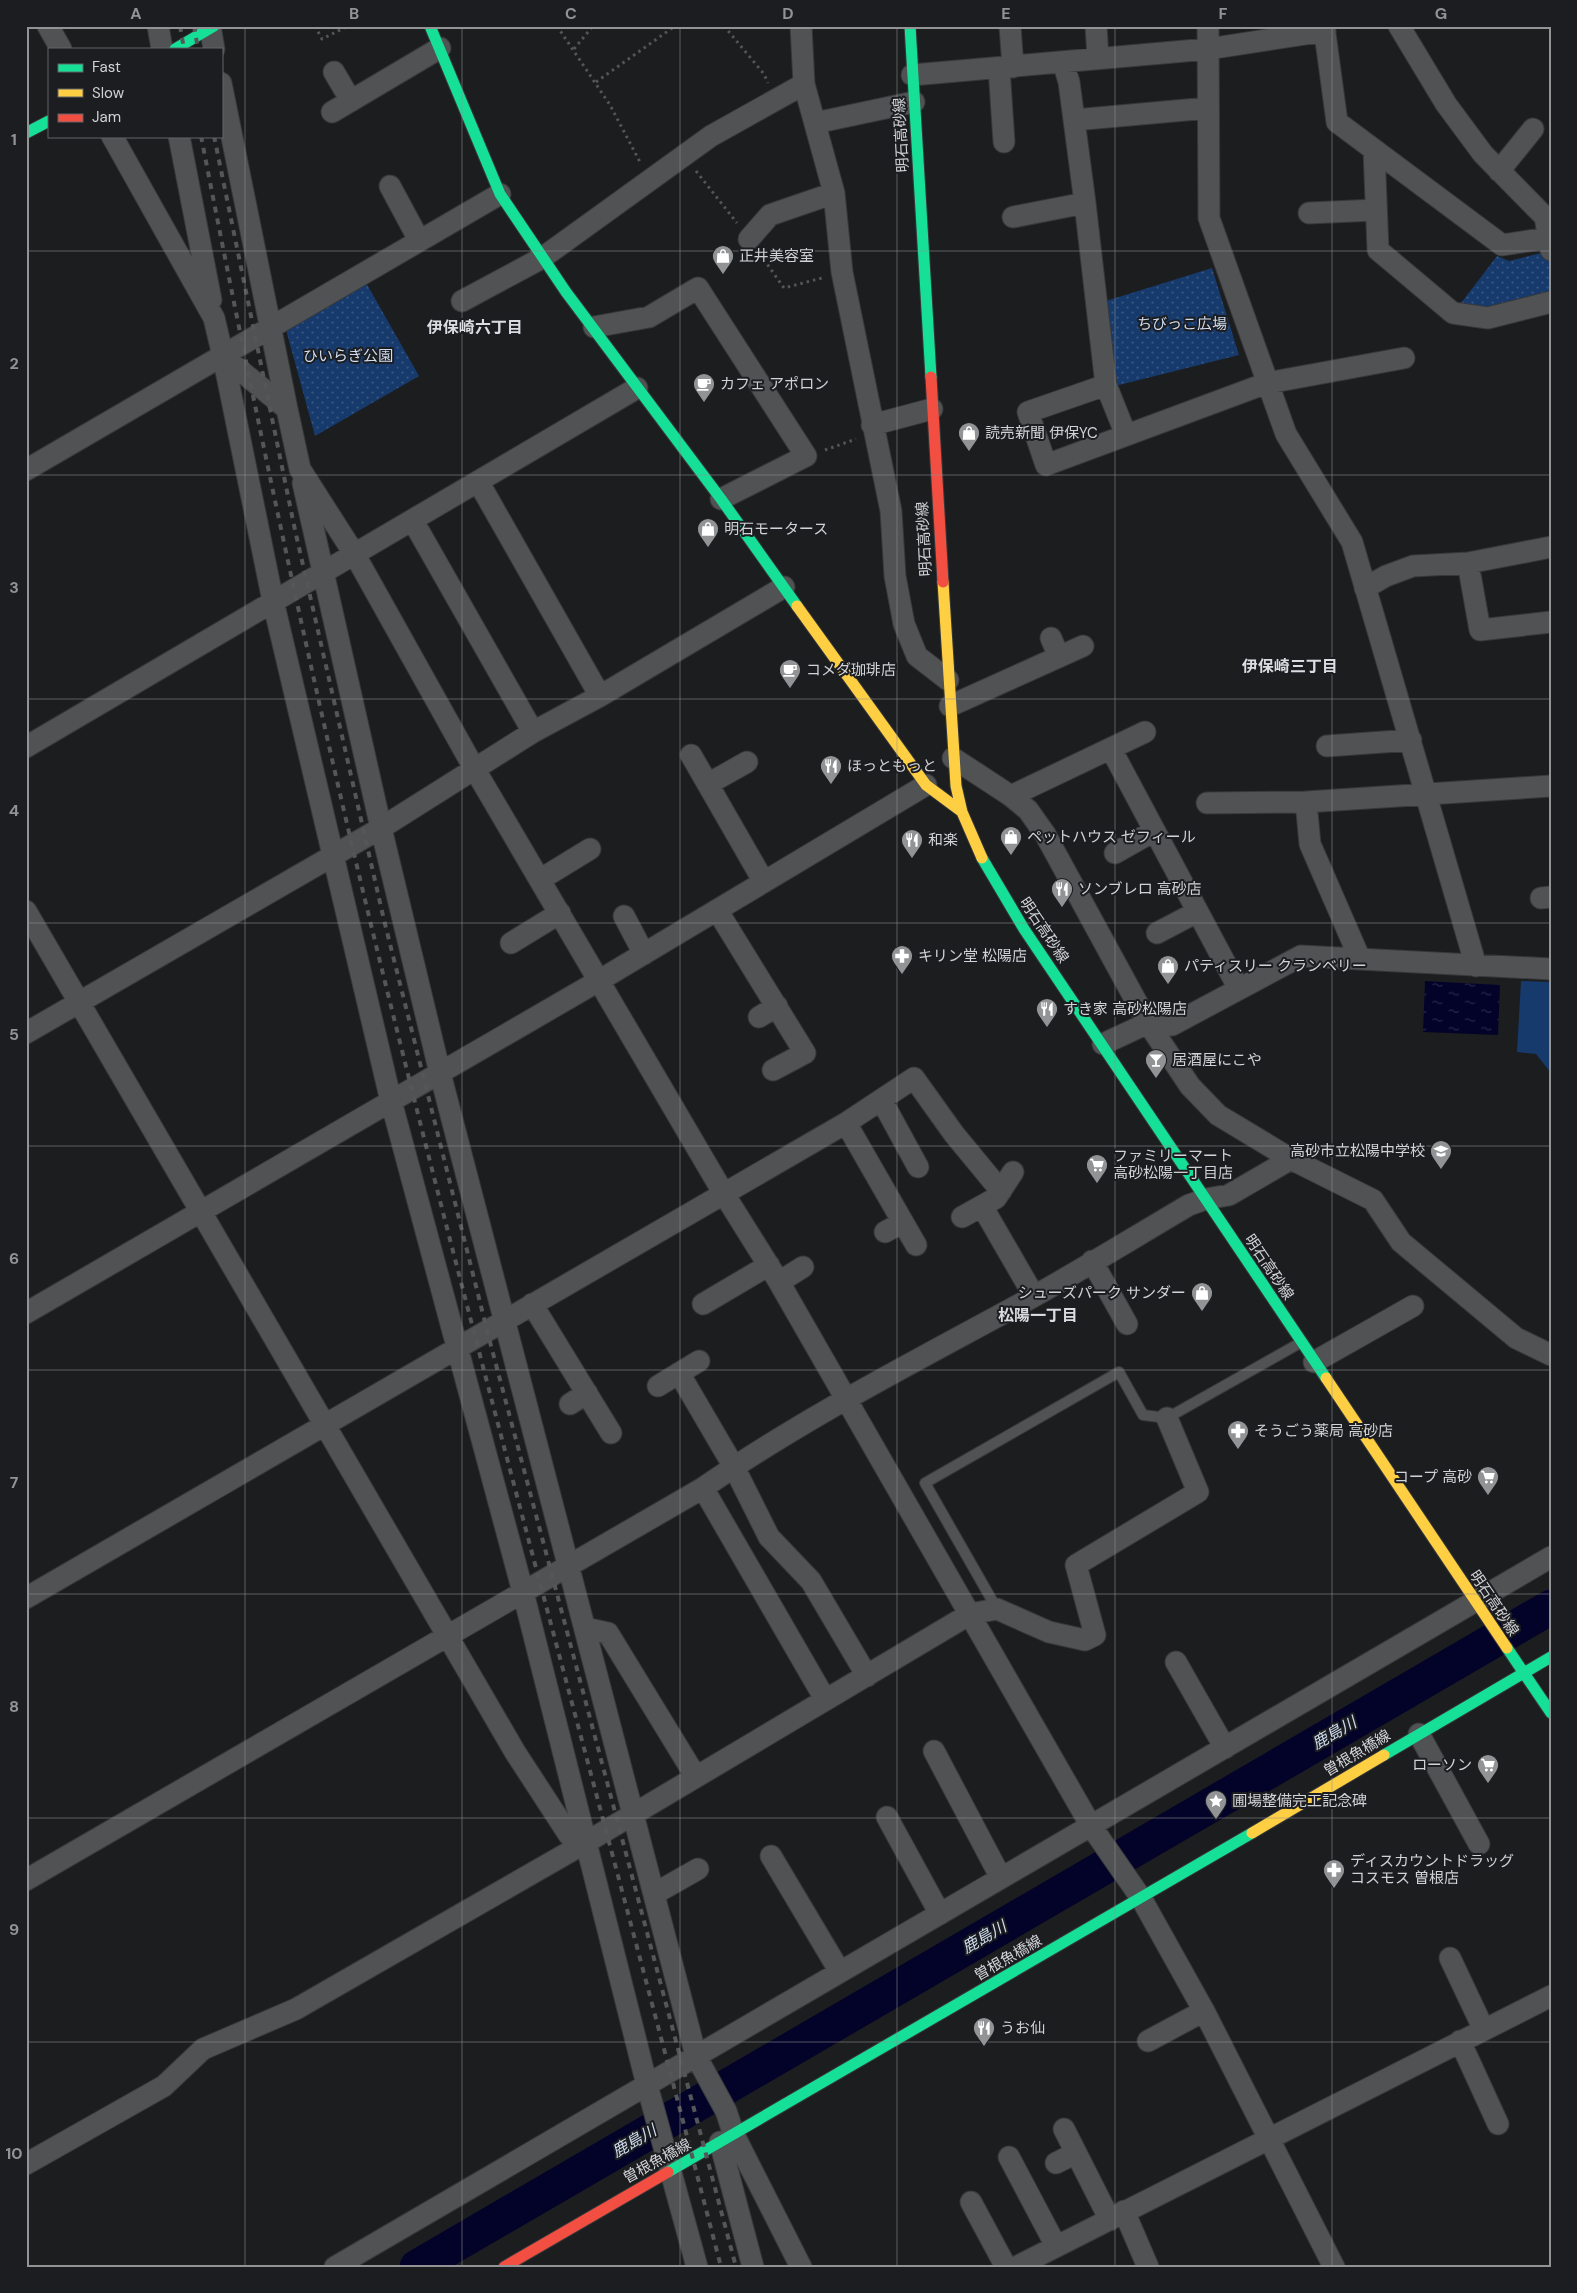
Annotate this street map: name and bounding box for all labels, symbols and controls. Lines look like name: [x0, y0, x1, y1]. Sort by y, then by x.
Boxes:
text: A: [130, 3, 142, 24]
text: B: [349, 3, 359, 24]
text: C: [565, 3, 577, 24]
text: D: [782, 3, 794, 24]
text: E: [1001, 3, 1011, 24]
text: F: [1219, 3, 1228, 24]
text: G: [1435, 3, 1447, 24]
legend: [48, 48, 222, 138]
text: Fast: [92, 57, 121, 77]
text: Slow: [92, 83, 125, 103]
street label: 明石高砂線: [889, 97, 913, 173]
text: Jam: [92, 107, 121, 127]
text: 1: [11, 129, 17, 150]
shop icon: 正井美容室: [711, 244, 735, 275]
place label: 正井美容室: [739, 246, 814, 266]
park label: ちびっこ広場: [1137, 314, 1227, 334]
district label: 伊保崎六丁目: [426, 317, 523, 338]
park label: ひいらぎ公園: [303, 346, 393, 366]
text: 2: [9, 353, 19, 374]
cafe icon: カフェ アポロン: [692, 372, 716, 403]
place label: カフェ アポロン: [720, 374, 829, 394]
shop icon: 読売新聞 伊保YC: [957, 421, 981, 452]
place label: 読売新聞 伊保YC: [985, 423, 1098, 443]
street label: 明石高砂線: [912, 501, 936, 577]
shop icon: 明石モータース: [696, 517, 720, 548]
place label: 明石モータース: [724, 519, 828, 539]
text: 3: [9, 577, 19, 598]
district label: 伊保崎三丁目: [1241, 656, 1338, 677]
cafe icon: コメダ珈琲店: [778, 658, 802, 689]
place label: コメダ珈琲店: [806, 660, 896, 680]
restaurant icon: ほっともっと: [819, 754, 843, 785]
place label: ほっともっと: [847, 756, 937, 776]
text: 4: [9, 800, 19, 821]
shop icon: ペットハウス ゼフィール: [999, 825, 1023, 856]
place label: ペットハウス ゼフィール: [1027, 827, 1196, 847]
restaurant icon: 和楽: [900, 828, 924, 859]
place label: 和楽: [928, 830, 958, 850]
restaurant icon: ソンブレロ 高砂店: [1050, 877, 1074, 908]
place label: ソンブレロ 高砂店: [1078, 879, 1202, 899]
street label: 明石高砂線: [1015, 893, 1073, 967]
pharmacy icon: キリン堂 松陽店: [890, 944, 914, 975]
place label: キリン堂 松陽店: [918, 946, 1027, 966]
shop icon: パティスリー クランベリー: [1156, 954, 1180, 985]
place label: パティスリー クランベリー: [1184, 956, 1367, 976]
restaurant icon: すき家 高砂松陽店: [1035, 997, 1059, 1028]
place label: すき家 高砂松陽店: [1063, 999, 1187, 1019]
text: 5: [9, 1024, 19, 1045]
bar icon: 居酒屋にこや: [1144, 1048, 1168, 1079]
place label: 居酒屋にこや: [1172, 1050, 1262, 1070]
school or university icon: 高砂市立松陽中学校: [1429, 1139, 1453, 1170]
place label: 高砂市立松陽中学校: [1290, 1141, 1425, 1161]
place label: ファミリーマート 高砂松陽一丁目店: [1113, 1146, 1233, 1183]
supermarket icon: ファミリーマート 高砂松陽一丁目店: [1085, 1153, 1109, 1184]
street label: 明石高砂線: [1240, 1230, 1298, 1304]
text: 6: [9, 1248, 19, 1269]
shop icon: シューズパーク サンダー: [1190, 1281, 1214, 1312]
place label: シューズパーク サンダー: [1018, 1283, 1186, 1303]
district label: 松陽一丁目: [998, 1305, 1078, 1326]
pharmacy icon: そうごう薬局 高砂店: [1226, 1419, 1250, 1450]
place label: そうごう薬局 高砂店: [1254, 1421, 1393, 1441]
supermarket icon: コープ 高砂: [1476, 1465, 1500, 1496]
place label: コープ 高砂: [1394, 1467, 1472, 1487]
text: 7: [10, 1472, 19, 1493]
street label: 明石高砂線: [1465, 1566, 1523, 1640]
text: 8: [9, 1696, 19, 1717]
water label: 鹿島川: [1308, 1711, 1362, 1754]
street label: 曽根魚橋線: [1320, 1725, 1394, 1781]
supermarket icon: ローソン: [1476, 1753, 1500, 1784]
place label: ローソン: [1412, 1755, 1472, 1775]
place icon: 圃場整備完工記念碑: [1204, 1789, 1228, 1820]
place label: 圃場整備完工記念碑: [1232, 1791, 1367, 1811]
place label: ディスカウントドラッグ コスモス 曽根店: [1350, 1851, 1514, 1888]
pharmacy icon: ディスカウントドラッグ コスモス 曽根店: [1322, 1858, 1346, 1889]
water label: 鹿島川: [958, 1915, 1012, 1958]
text: 9: [9, 1919, 19, 1940]
street label: 曽根魚橋線: [971, 1931, 1045, 1985]
restaurant icon: うお仙: [972, 2016, 996, 2047]
place label: うお仙: [1000, 2018, 1045, 2038]
water label: 鹿島川: [608, 2119, 662, 2162]
street label: 曽根魚橋線: [619, 2134, 695, 2188]
text: 10: [5, 2143, 23, 2164]

